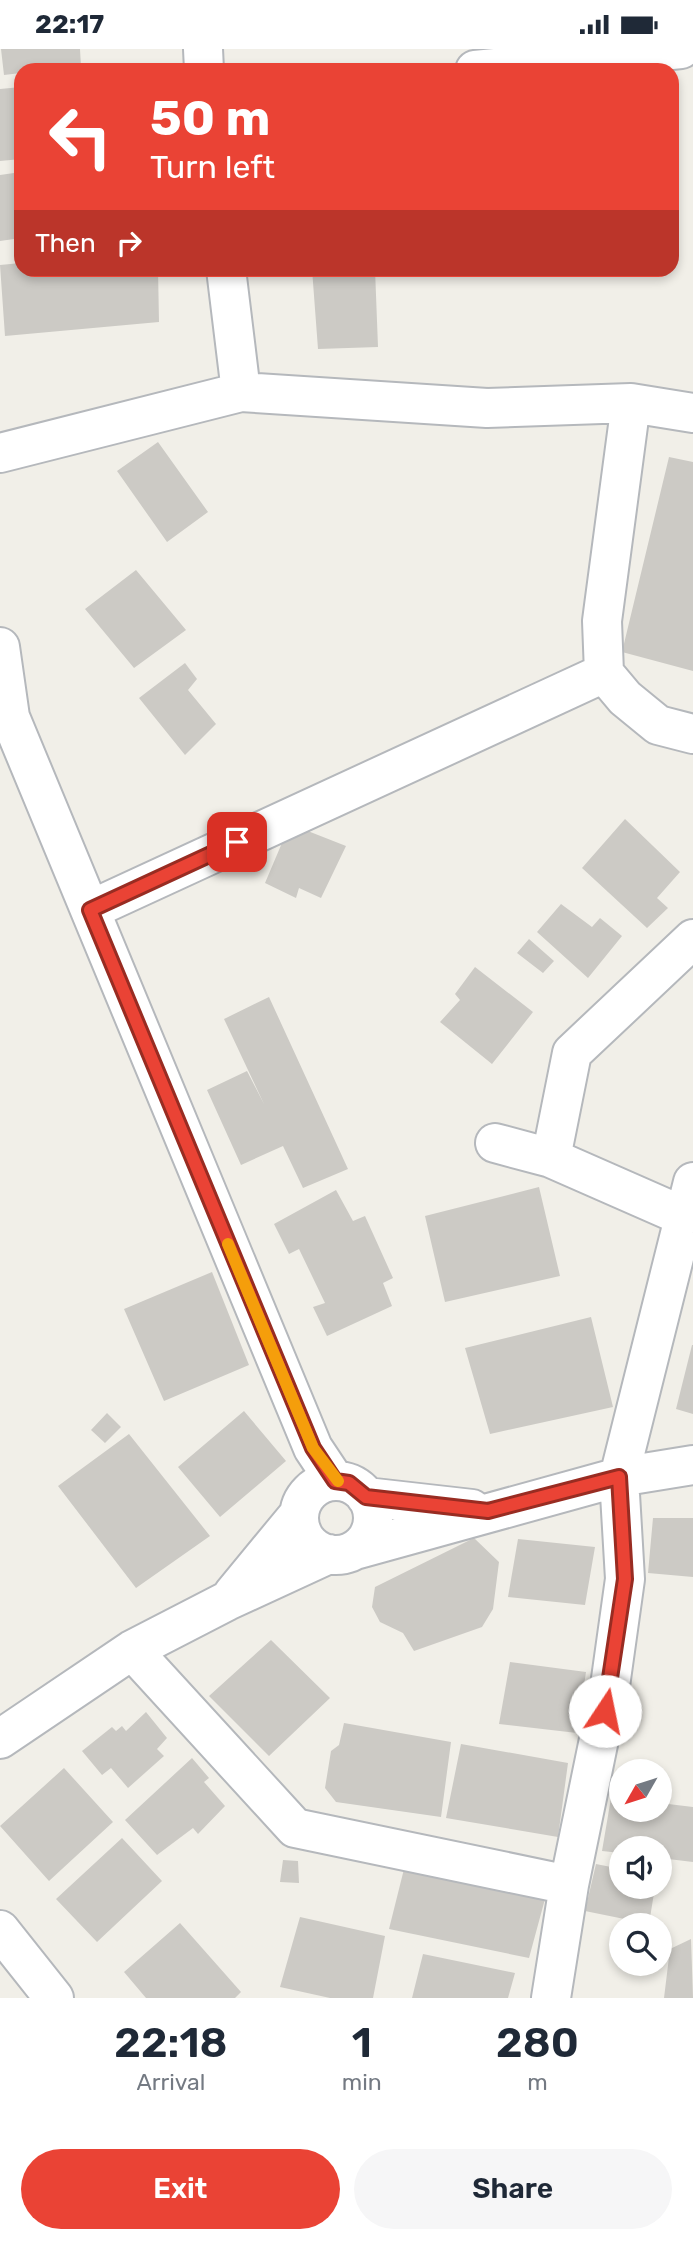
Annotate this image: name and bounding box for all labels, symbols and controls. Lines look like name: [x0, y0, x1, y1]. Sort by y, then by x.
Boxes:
text: 22:17: [35, 9, 104, 40]
text: 50 m: [150, 89, 270, 147]
icon: left: [35, 91, 126, 182]
text: Turn left: [150, 148, 275, 186]
icon: right: [110, 224, 148, 262]
text: Then: [35, 228, 96, 259]
pin: [207, 812, 267, 872]
icon: arrive: [218, 823, 256, 861]
position arrow: [568, 1674, 642, 1748]
north arrow: [609, 1759, 672, 1822]
map controls: [609, 1759, 672, 1976]
button: sound: [609, 1836, 672, 1899]
button: search: [609, 1913, 672, 1976]
text: 22:18: [114, 2018, 228, 2068]
text: 1: [352, 2018, 372, 2068]
text: 280: [496, 2018, 579, 2068]
text: Arrival: [136, 2068, 205, 2096]
text: min: [342, 2068, 382, 2096]
text: m: [527, 2068, 548, 2096]
button: Exit: [21, 2149, 340, 2229]
button: Share: [354, 2149, 672, 2229]

